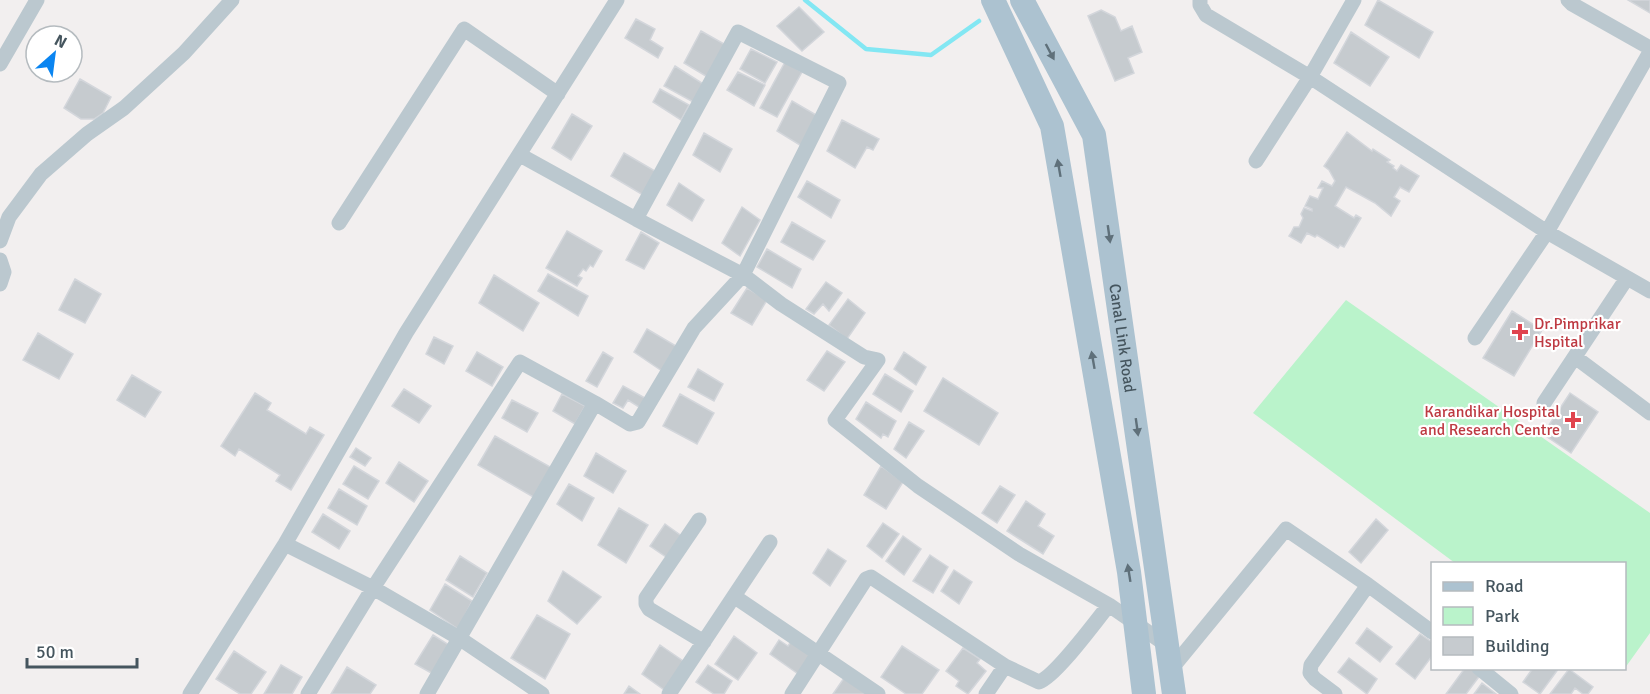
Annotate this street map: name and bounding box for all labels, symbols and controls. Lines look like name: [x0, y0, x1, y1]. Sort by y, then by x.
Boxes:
north arrow: [24, 24, 84, 84]
text: N: [51, 30, 70, 53]
one-way arrow: [1045, 43, 1055, 60]
one-way arrow: [1054, 159, 1063, 178]
one-way arrow: [1104, 225, 1113, 244]
street label: Canal Link Road: [1104, 282, 1140, 394]
place label: Dr.Pimprikar Hspital: [1534, 314, 1621, 352]
marker: Dr.Pimprikar Hspital: [1511, 323, 1529, 341]
one-way arrow: [1089, 351, 1098, 370]
place label: Karandikar Hospital and Research Centre: [1420, 402, 1560, 440]
marker: Karandikar Hospital and Research Centre: [1564, 411, 1582, 429]
one-way arrow: [1132, 418, 1141, 437]
legend: [1431, 562, 1626, 670]
one-way arrow: [1124, 564, 1133, 583]
text: Road: [1485, 575, 1524, 597]
text: Park: [1485, 605, 1520, 627]
scale bar: [27, 631, 136, 669]
text: Building: [1485, 635, 1549, 657]
text: 50 m: [36, 641, 74, 663]

